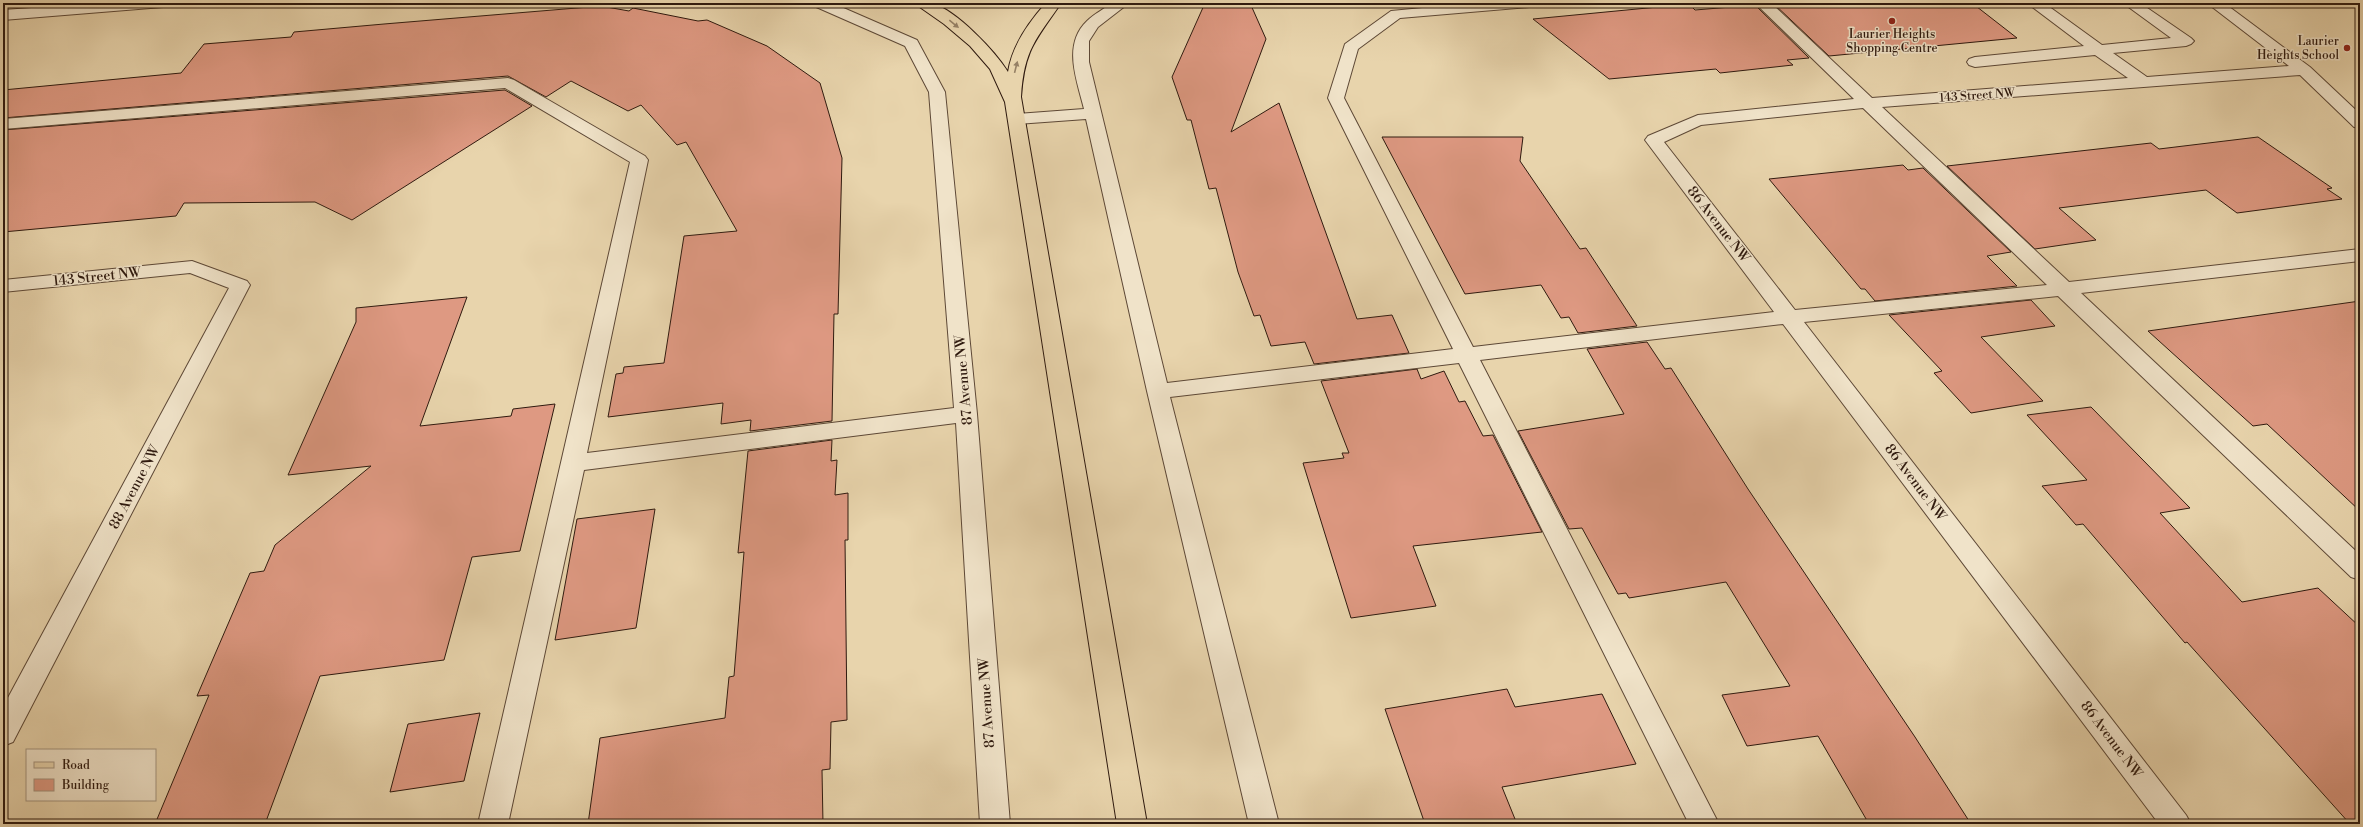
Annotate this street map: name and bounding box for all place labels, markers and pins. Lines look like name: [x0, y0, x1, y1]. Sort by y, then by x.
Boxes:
marker: Laurier Heights Shopping Centre: [1887, 16, 1897, 26]
place label: Laurier Heights Shopping Centre: [1846, 27, 1938, 56]
place label: Laurier Heights School: [2257, 34, 2339, 63]
marker: Laurier Heights School: [2342, 43, 2352, 53]

